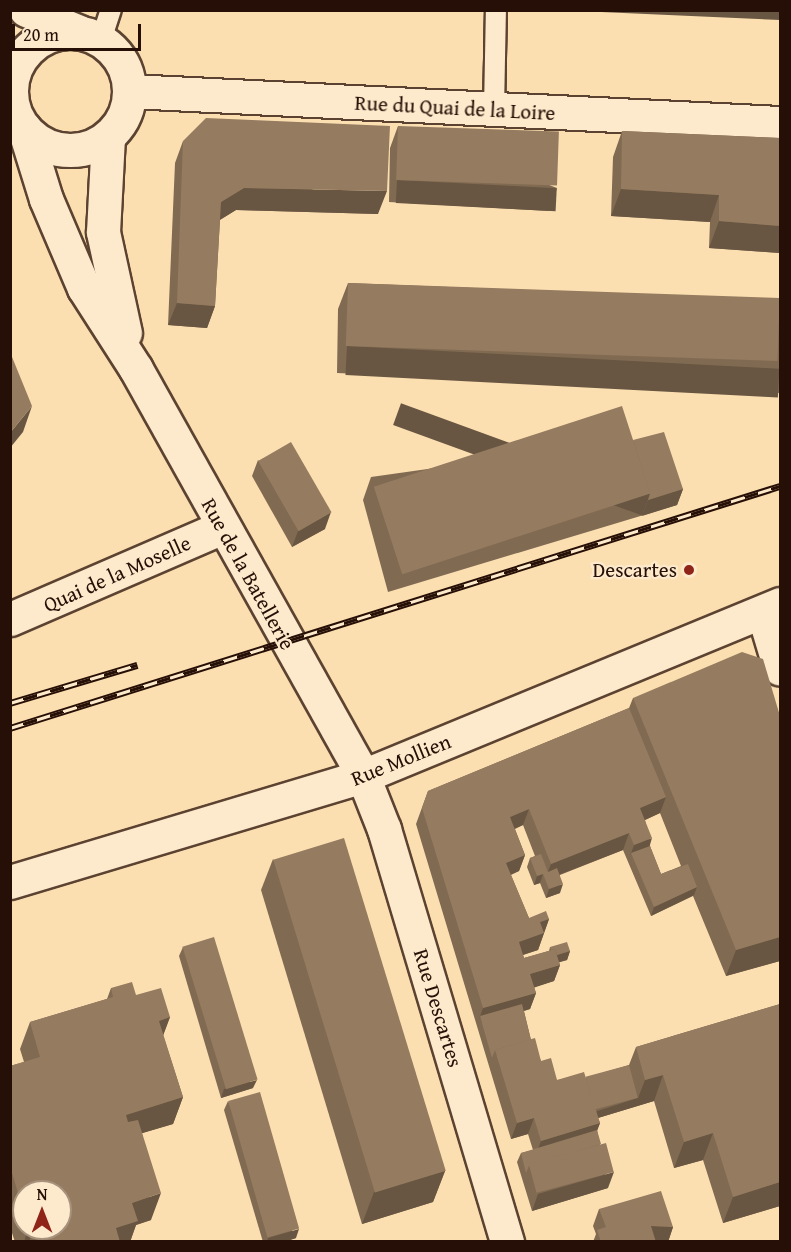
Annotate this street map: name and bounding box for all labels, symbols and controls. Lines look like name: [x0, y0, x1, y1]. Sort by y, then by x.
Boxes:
scale bar: [15, 12, 144, 50]
text: 20 m: [23, 21, 59, 48]
street label: Rue du Quai de la Loire: [354, 90, 556, 126]
street label: Rue de la Batellerie: [196, 494, 300, 654]
street label: Quai de la Moselle: [39, 530, 195, 618]
place label: Descartes: [593, 557, 677, 583]
marker: Descartes: [682, 563, 696, 577]
street label: Rue Mollien: [348, 729, 454, 791]
street label: Rue Descartes: [408, 946, 468, 1070]
north arrow: [12, 1180, 72, 1240]
text: N: [37, 1182, 47, 1206]

